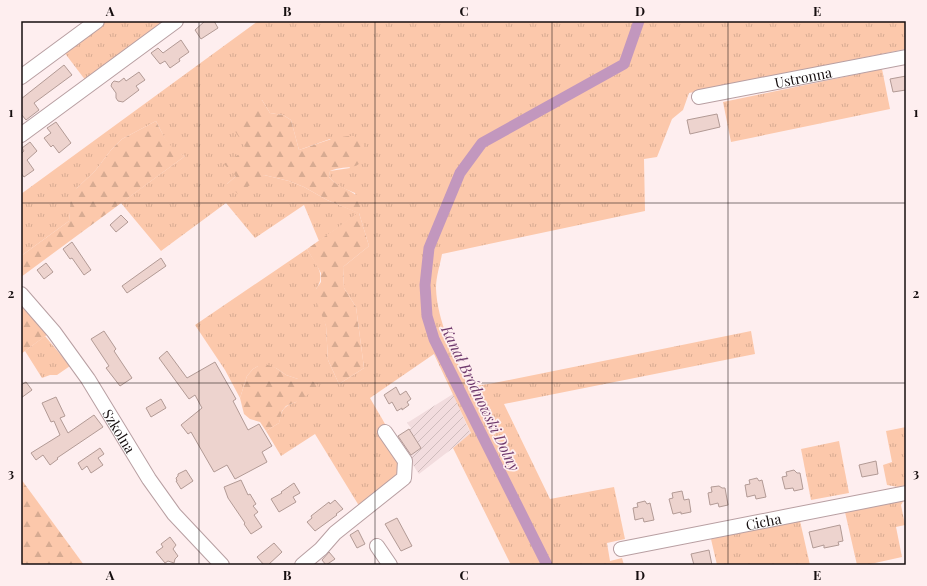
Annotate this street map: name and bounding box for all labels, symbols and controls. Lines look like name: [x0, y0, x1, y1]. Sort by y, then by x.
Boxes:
text: A: [105, 2, 115, 19]
text: B: [283, 2, 292, 19]
text: C: [459, 2, 469, 19]
text: D: [635, 2, 645, 19]
text: E: [813, 2, 821, 19]
street label: Ustronna: [773, 62, 833, 92]
text: 1: [9, 103, 14, 120]
text: 1: [914, 103, 919, 120]
text: 2: [8, 284, 15, 301]
text: 2: [913, 284, 920, 301]
water label: Kanał Bródnowski Dolny: [437, 321, 525, 474]
street label: Szkolna: [99, 405, 140, 456]
text: 3: [8, 464, 14, 481]
text: 3: [913, 464, 919, 481]
street label: Cicha: [744, 508, 783, 534]
text: A: [105, 566, 115, 583]
text: B: [283, 566, 292, 583]
text: C: [459, 566, 469, 583]
text: D: [635, 566, 645, 583]
text: E: [813, 566, 821, 583]

